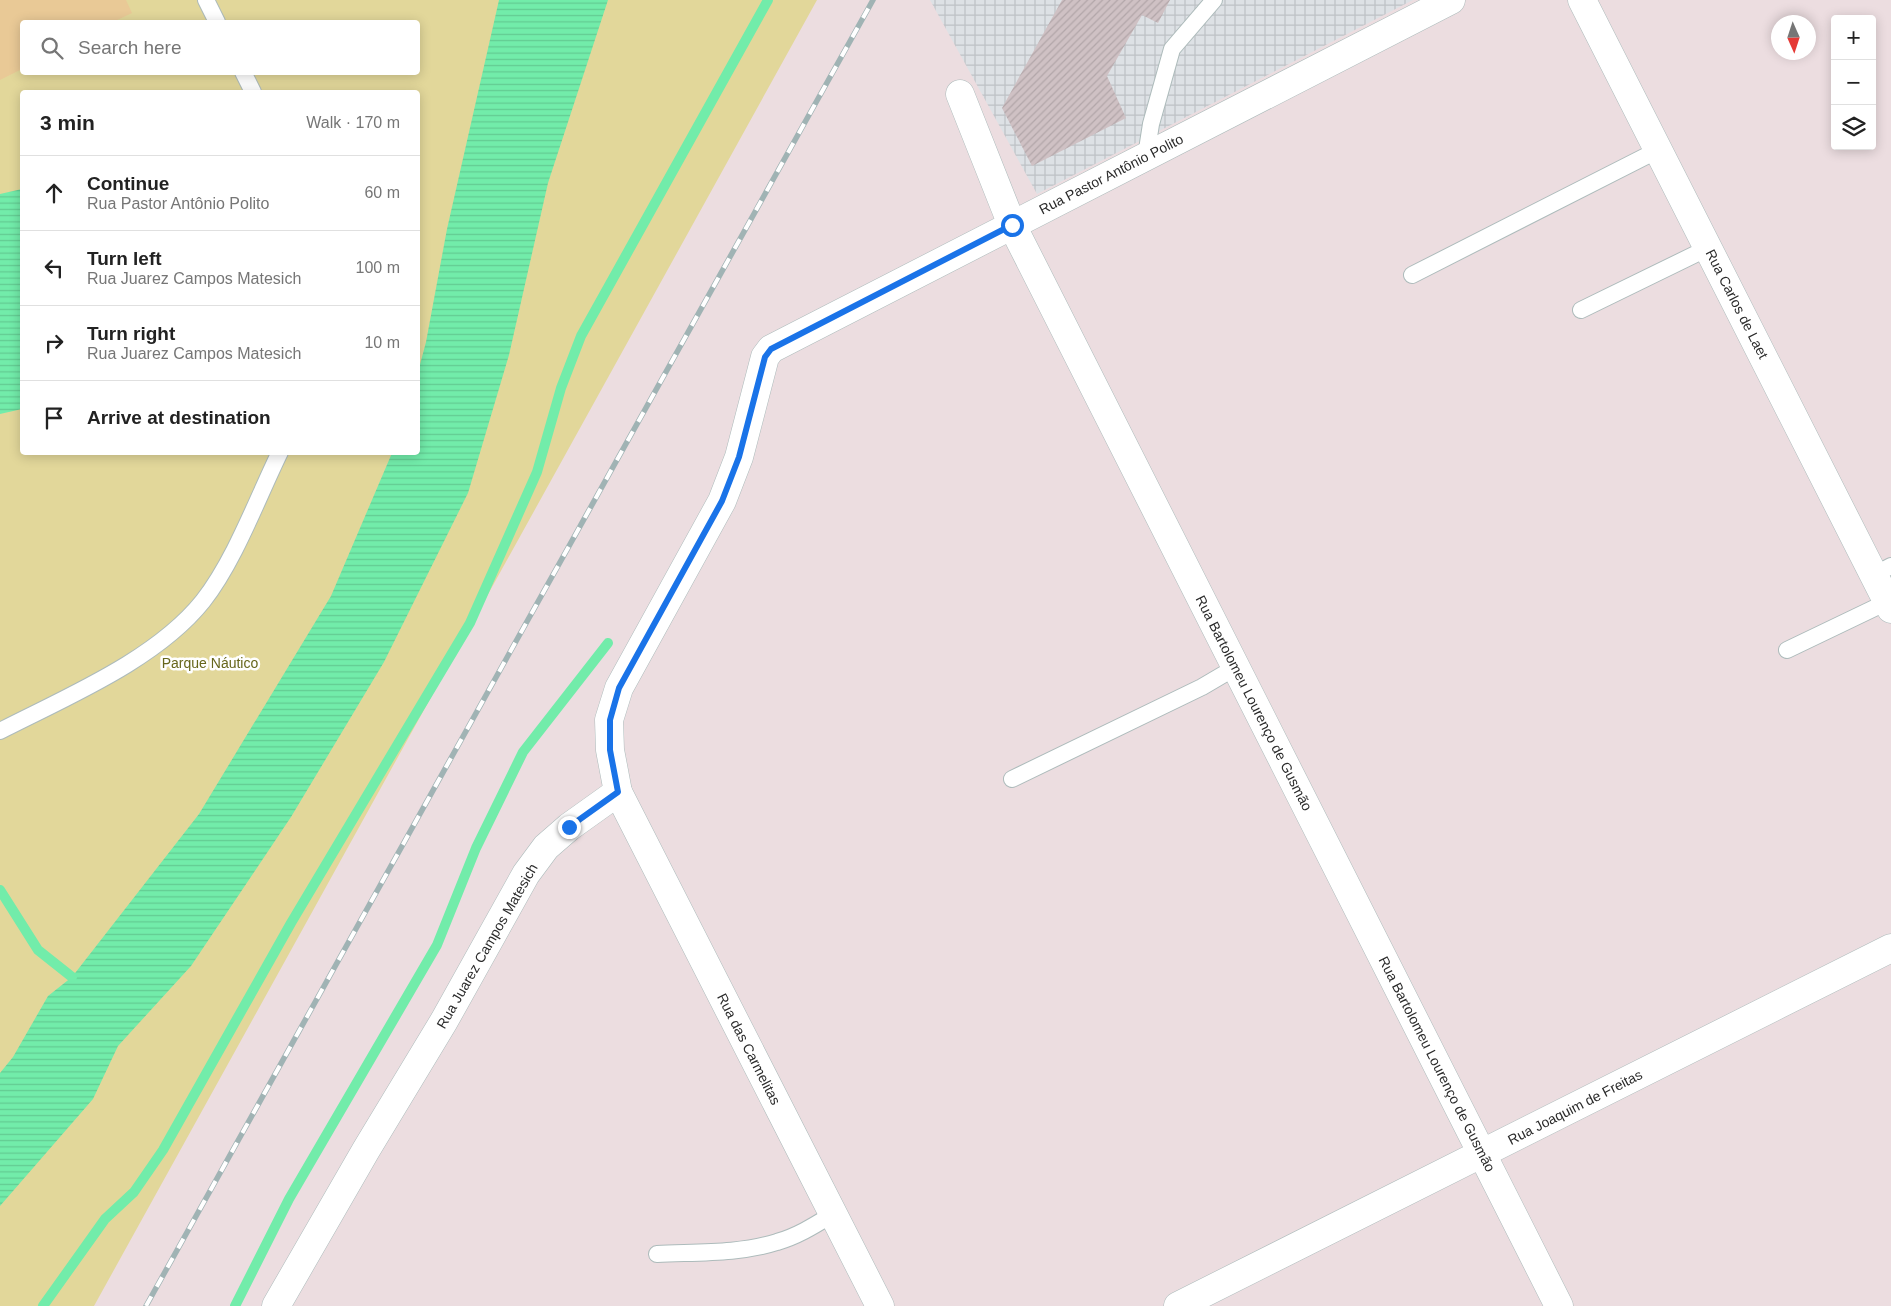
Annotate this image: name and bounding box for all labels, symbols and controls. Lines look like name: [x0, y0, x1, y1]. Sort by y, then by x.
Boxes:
north arrow: [1771, 15, 1816, 60]
map controls: [1831, 15, 1876, 150]
button: +: [1831, 15, 1876, 60]
search box: [20, 20, 420, 75]
icon: search: [38, 34, 66, 62]
text: Search here: [78, 37, 182, 58]
button: −: [1831, 60, 1876, 105]
button: layers: [1831, 105, 1876, 150]
text: 3 min: [40, 111, 95, 134]
text: Walk · 170 m: [306, 114, 400, 131]
street label: Rua Pastor Antônio Polito: [1036, 131, 1186, 217]
text: Continue: [87, 173, 169, 194]
icon: ahead: [40, 179, 68, 207]
text: 60 m: [364, 184, 400, 201]
text: Rua Pastor Antônio Polito: [87, 195, 269, 212]
route start: [1001, 214, 1024, 237]
street label: Rua Carlos de Laet: [1702, 247, 1772, 361]
text: Turn left: [87, 248, 162, 269]
icon: left: [40, 254, 68, 282]
text: 100 m: [356, 259, 400, 276]
text: Rua Juarez Campos Matesich: [87, 270, 301, 287]
text: Turn right: [87, 323, 175, 344]
icon: right: [40, 329, 68, 357]
text: 10 m: [364, 334, 400, 351]
text: Rua Juarez Campos Matesich: [87, 345, 301, 362]
icon: arrive: [40, 404, 68, 432]
text: Arrive at destination: [87, 407, 271, 428]
street label: Rua Bartolomeu Lourenço de Gusmão: [1192, 593, 1316, 814]
park label: Parque Náutico: [162, 655, 258, 671]
route end: [558, 816, 581, 839]
street label: Rua Juarez Campos Matesich: [433, 861, 541, 1031]
street label: Rua Bartolomeu Lourenço de Gusmão: [1375, 954, 1499, 1175]
street label: Rua das Carmelitas: [714, 991, 784, 1107]
street label: Rua Joaquim de Freitas: [1505, 1066, 1645, 1148]

